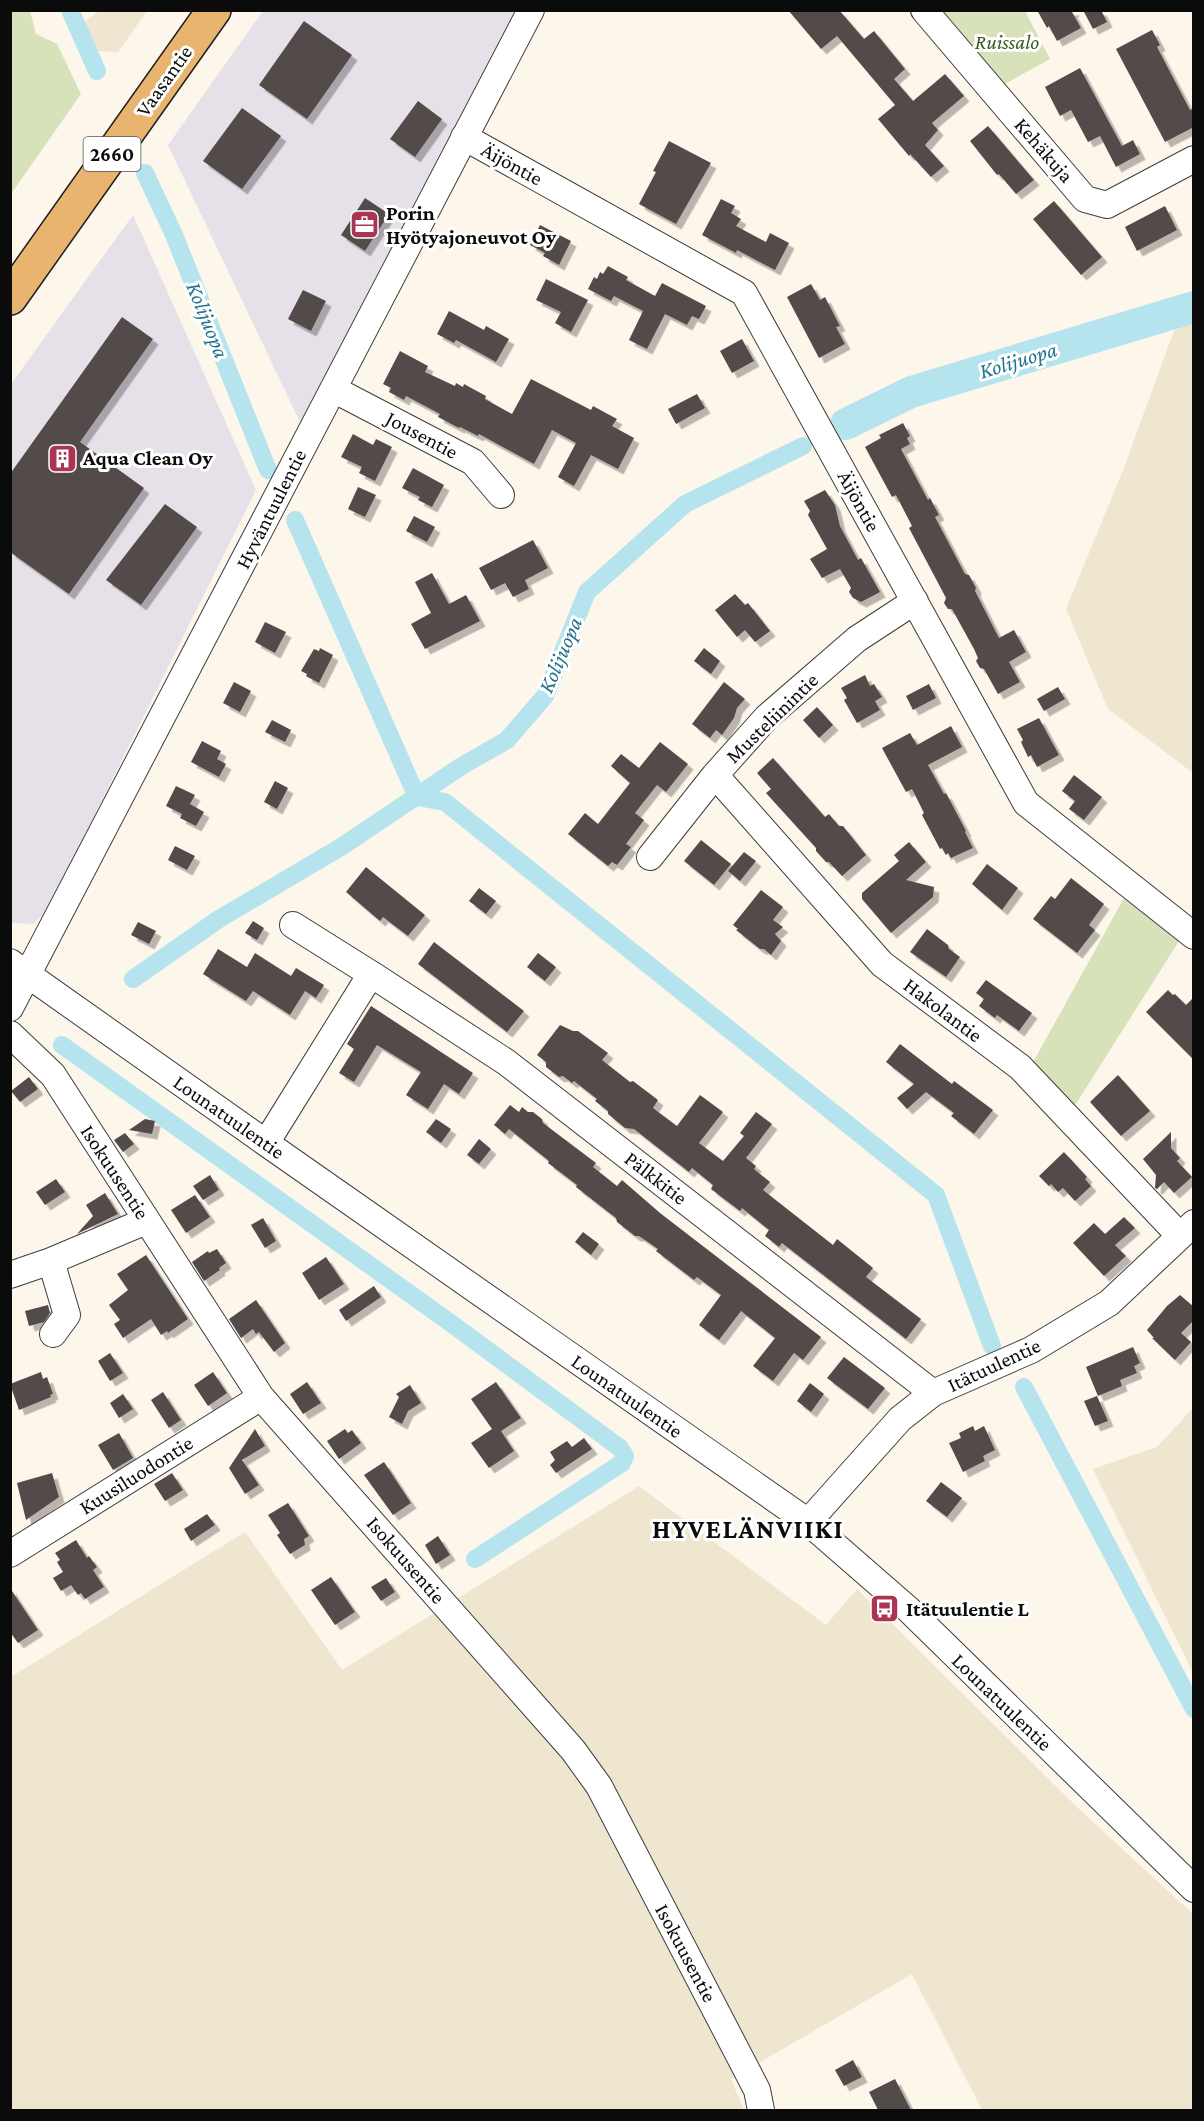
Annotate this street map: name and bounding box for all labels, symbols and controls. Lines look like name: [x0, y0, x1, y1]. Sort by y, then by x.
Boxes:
park label: Ruissalo: [975, 30, 1039, 54]
street label: Vaasantie: [131, 41, 197, 121]
street label: Kehäkuja: [1009, 113, 1079, 188]
road number: 2660: [84, 137, 140, 171]
street label: Äijöntie: [477, 138, 547, 190]
place label: Porin Hyötyajoneuvot Oy: [386, 201, 557, 249]
office icon: Porin Hyötyajoneuvot Oy: [349, 209, 381, 241]
water label: Kolijuopa: [181, 278, 235, 362]
water label: Kolijuopa: [976, 336, 1060, 385]
street label: Jousentie: [380, 405, 462, 464]
building icon: Aqua Clean Oy: [46, 442, 78, 474]
street label: Hyväntuulentie: [231, 445, 311, 573]
place label: Aqua Clean Oy: [82, 446, 213, 470]
street label: Äijöntie: [833, 466, 885, 536]
water label: Kolijuopa: [533, 613, 588, 697]
street label: Musteliinintie: [721, 668, 823, 768]
street label: Hakolantie: [899, 973, 987, 1047]
street label: Lounatuulentie: [169, 1070, 289, 1164]
street label: Isokuusentie: [76, 1120, 154, 1224]
street label: Pälkkitie: [620, 1146, 692, 1210]
street label: Itätuulentie: [944, 1333, 1044, 1397]
street label: Lounatuulentie: [567, 1349, 687, 1443]
street label: Kuusiluodontie: [75, 1431, 197, 1519]
street label: Isokuusentie: [362, 1512, 450, 1608]
district label: HYVELÄNVIIKI: [652, 1514, 844, 1544]
bus stop icon: Itätuulentie L: [869, 1593, 901, 1625]
place label: Itätuulentie L: [906, 1597, 1030, 1621]
street label: Lounatuulentie: [947, 1648, 1057, 1756]
street label: Isokuusentie: [650, 1900, 722, 2006]

